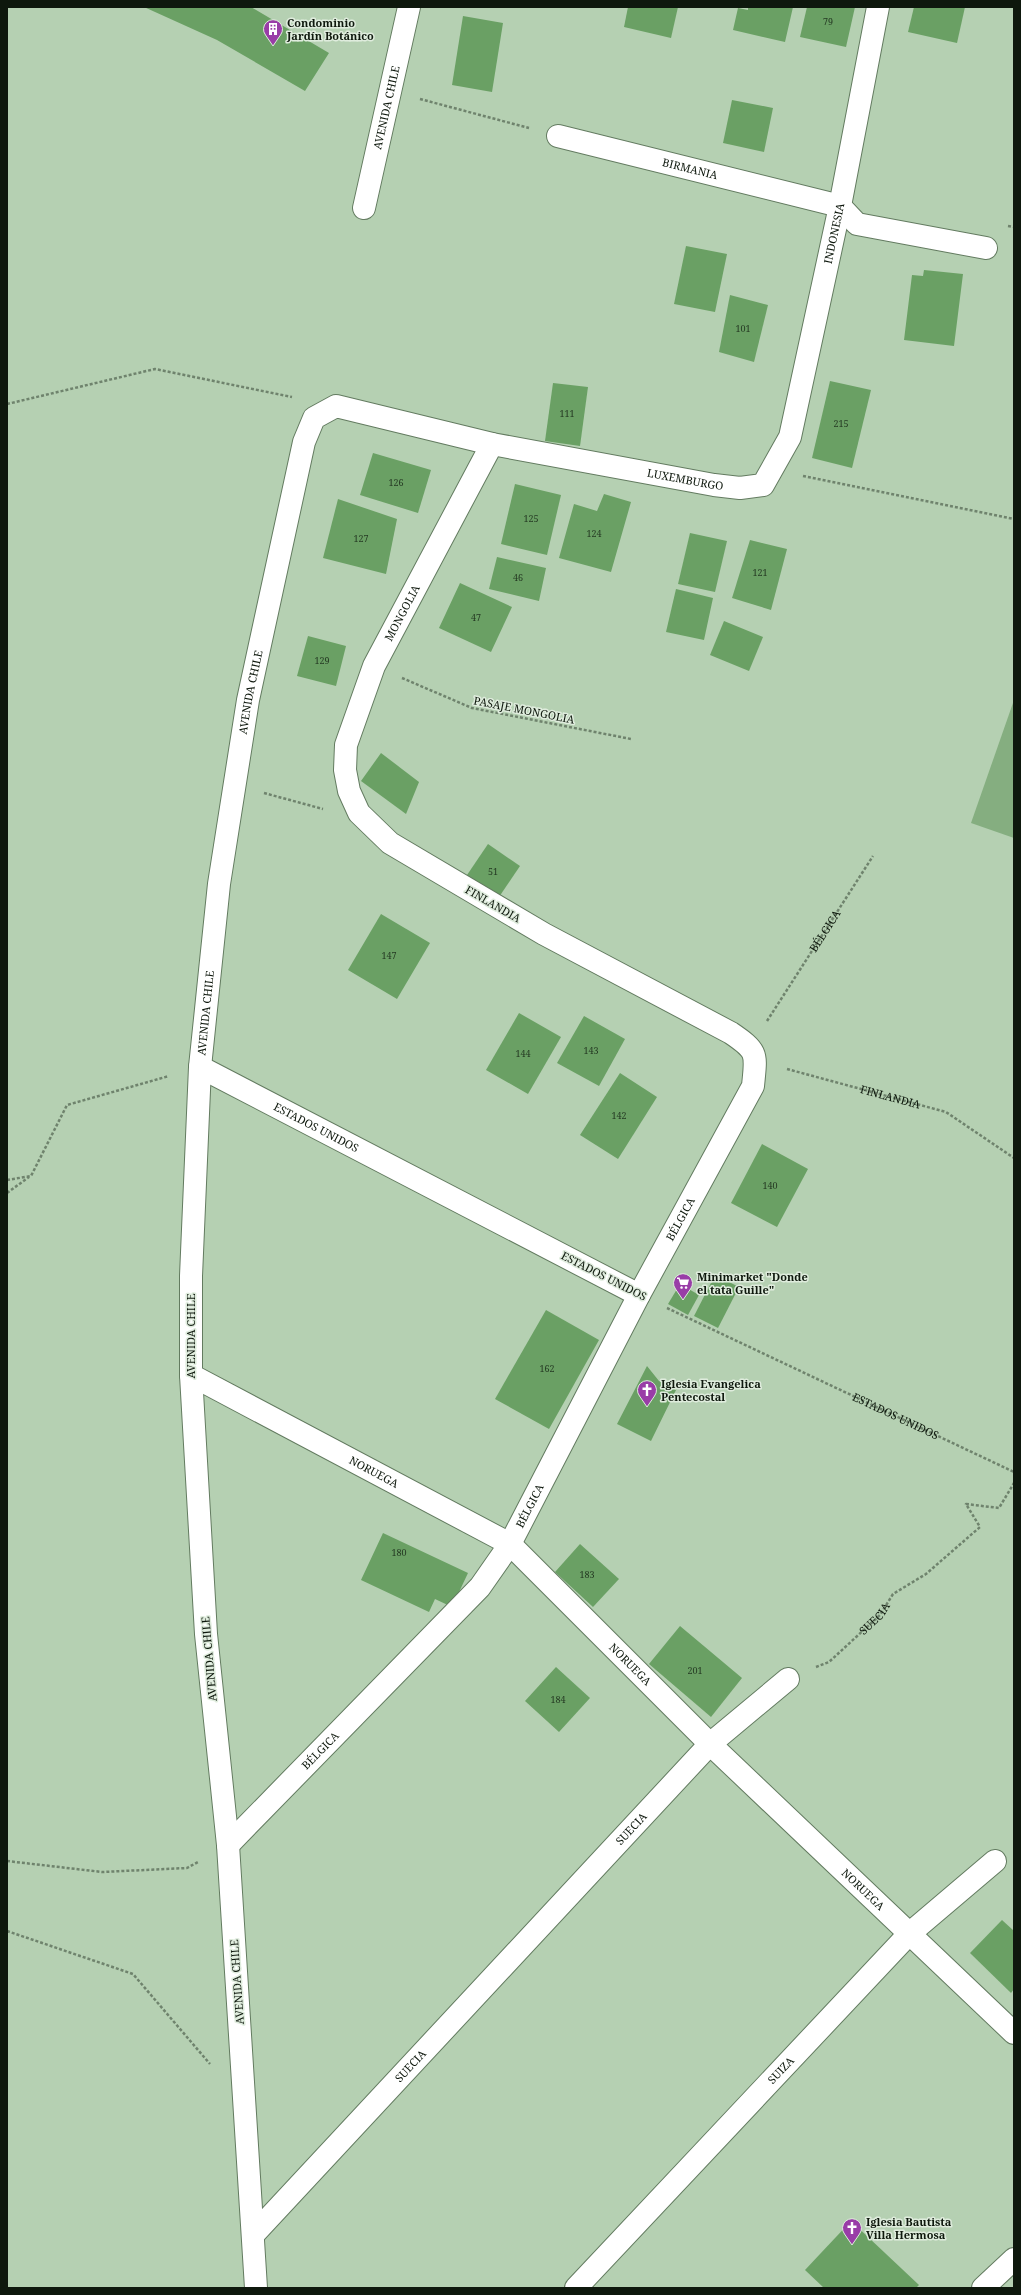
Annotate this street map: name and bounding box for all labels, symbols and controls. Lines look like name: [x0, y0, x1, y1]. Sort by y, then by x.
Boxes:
place label: Condominio Jardín Botánico: [286, 15, 374, 43]
house number: 79: [823, 15, 833, 28]
building icon: Condominio Jardín Botánico: [262, 18, 284, 46]
street label: AVENIDA CHILE: [369, 64, 403, 151]
street label: BIRMANIA: [661, 154, 720, 182]
street label: INDONESIA: [820, 201, 847, 265]
house number: 101: [735, 322, 751, 335]
house number: 111: [559, 407, 575, 420]
house number: 215: [833, 417, 849, 430]
street label: LUXEMBURGO: [646, 465, 724, 493]
house number: 126: [388, 476, 404, 489]
house number: 125: [523, 512, 539, 525]
house number: 124: [586, 527, 602, 540]
house number: 127: [353, 532, 369, 545]
house number: 121: [752, 566, 768, 579]
house number: 46: [513, 571, 523, 584]
street label: MONGOLIA: [381, 582, 423, 643]
house number: 47: [471, 611, 481, 624]
street label: AVENIDA CHILE: [235, 649, 266, 735]
house number: 129: [314, 654, 330, 667]
street label: PASAJE MONGOLIA: [472, 692, 576, 727]
house number: 51: [488, 865, 498, 878]
street label: FINLANDIA: [463, 882, 524, 926]
street label: BÉLGICA: [805, 907, 844, 955]
house number: 147: [381, 949, 397, 962]
street label: AVENIDA CHILE: [193, 970, 217, 1056]
house number: 143: [583, 1044, 599, 1057]
house number: 144: [515, 1047, 531, 1060]
street label: FINLANDIA: [859, 1081, 922, 1112]
street label: ESTADOS UNIDOS: [271, 1099, 362, 1155]
house number: 142: [611, 1109, 627, 1122]
house number: 140: [762, 1179, 778, 1192]
street label: BÉLGICA: [662, 1194, 698, 1243]
street label: ESTADOS UNIDOS: [559, 1248, 649, 1304]
place label: Minimarket "Donde el tata Guille": [697, 1269, 808, 1297]
supermarket icon: Minimarket "Donde el tata Guille": [672, 1272, 694, 1300]
street label: AVENIDA CHILE: [183, 1293, 198, 1379]
house number: 162: [539, 1362, 555, 1375]
place label: Iglesia Evangelica Pentecostal: [661, 1376, 761, 1404]
church icon: Iglesia Evangelica Pentecostal: [636, 1379, 658, 1407]
street label: ESTADOS UNIDOS: [850, 1389, 942, 1443]
street label: NORUEGA: [347, 1452, 402, 1491]
street label: BÉLGICA: [512, 1481, 547, 1530]
house number: 180: [391, 1546, 407, 1559]
house number: 183: [579, 1568, 595, 1581]
street label: SUECIA: [856, 1599, 893, 1638]
street label: AVENIDA CHILE: [197, 1616, 220, 1702]
street label: NORUEGA: [606, 1639, 655, 1688]
house number: 201: [687, 1664, 703, 1677]
house number: 184: [550, 1693, 566, 1706]
street label: BÉLGICA: [298, 1728, 342, 1772]
street label: SUECIA: [612, 1809, 650, 1848]
street label: NORUEGA: [839, 1865, 888, 1913]
street label: AVENIDA CHILE: [226, 1939, 247, 2025]
street label: SUECIA: [391, 2046, 429, 2085]
street label: SUIZA: [764, 2053, 797, 2087]
place label: Iglesia Bautista Villa Hermosa: [866, 2214, 952, 2242]
church icon: Iglesia Bautista Villa Hermosa: [841, 2217, 863, 2245]

